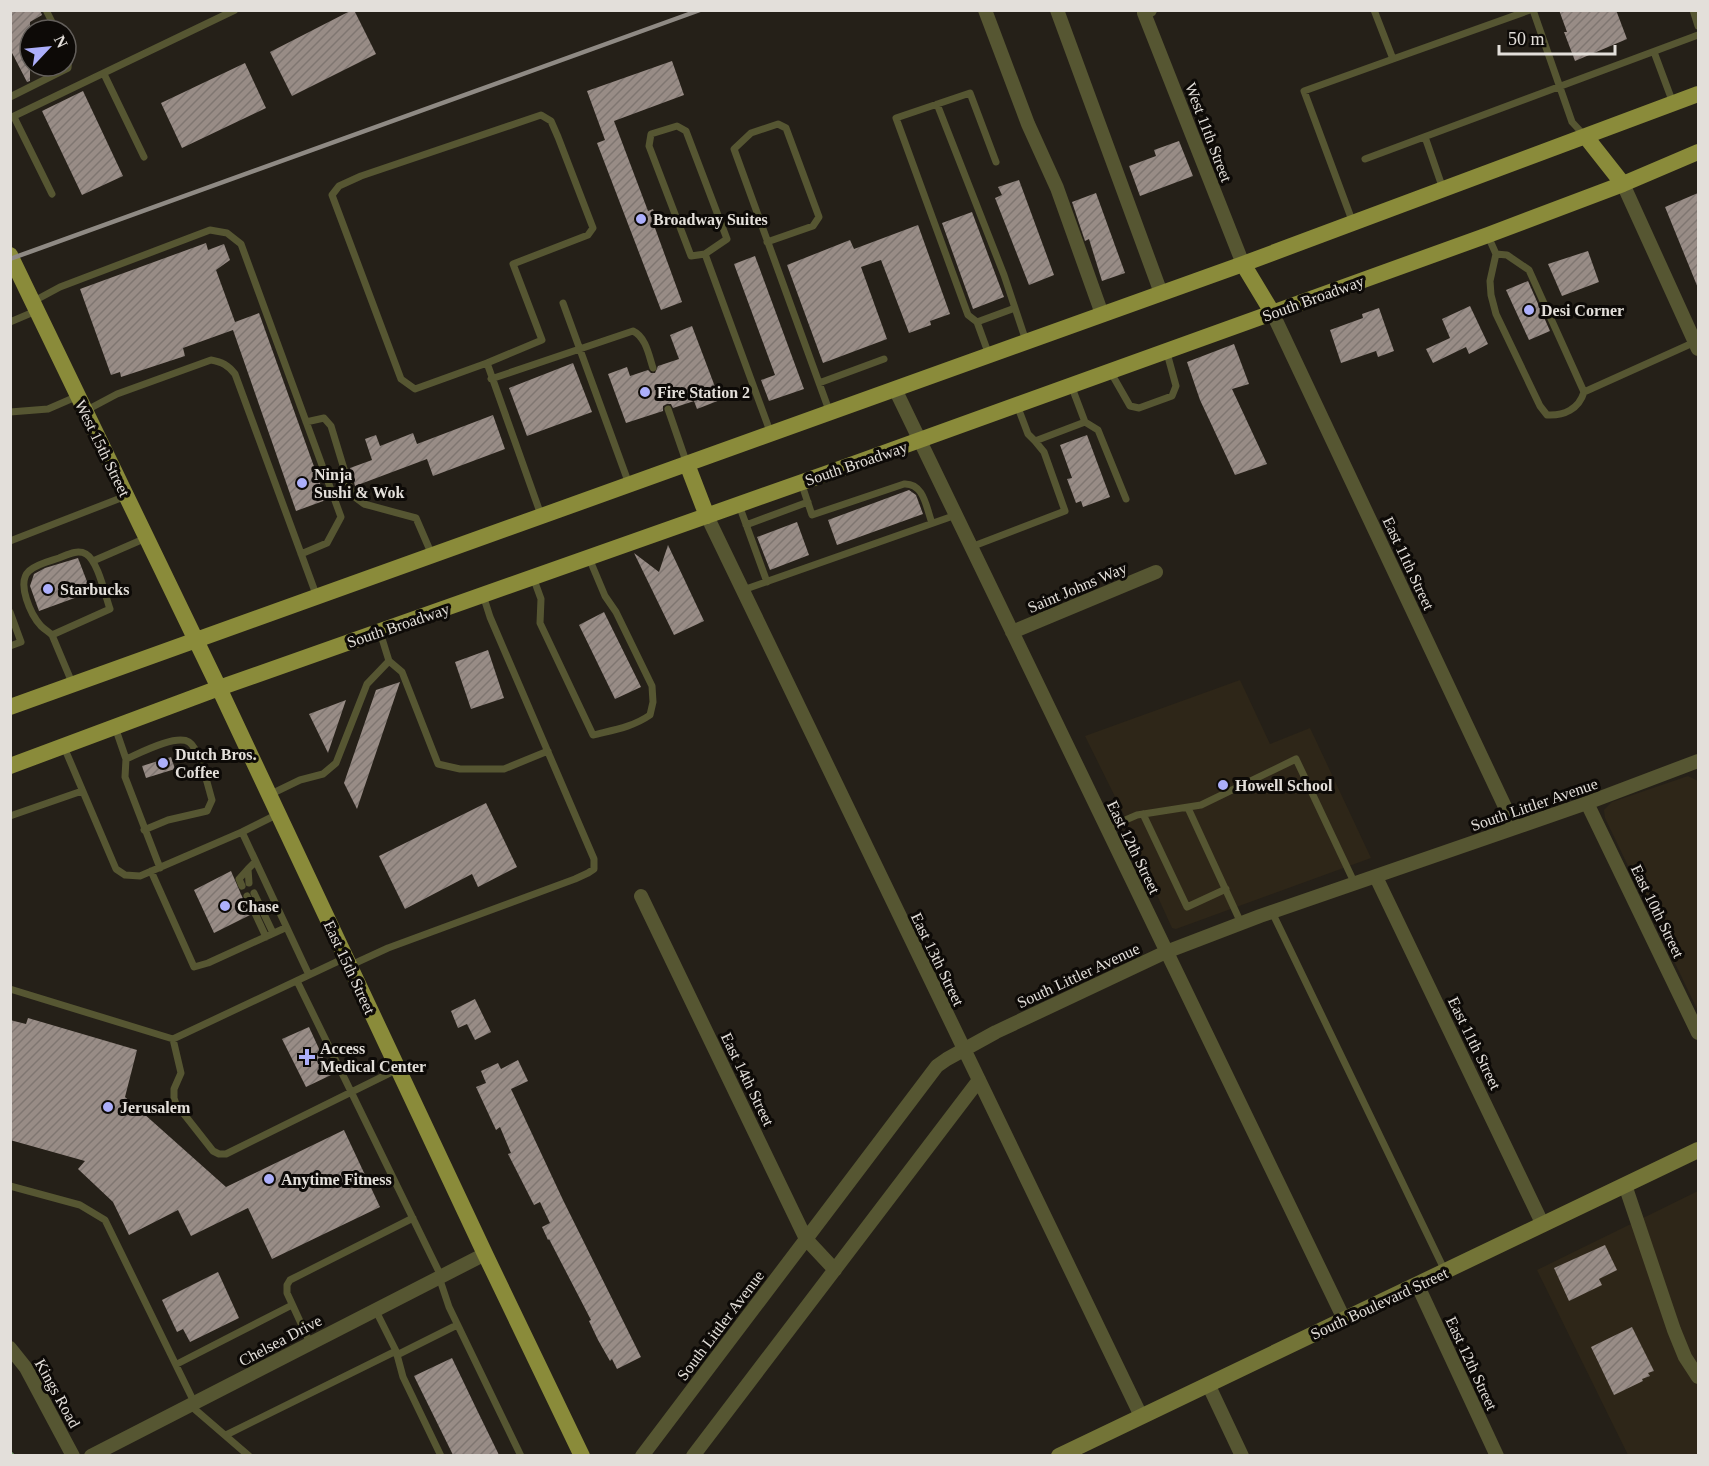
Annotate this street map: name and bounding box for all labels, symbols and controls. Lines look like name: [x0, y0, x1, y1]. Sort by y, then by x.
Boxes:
north arrow: [18, 18, 78, 78]
scale bar: [1499, 18, 1614, 56]
text: 50 m: [1508, 29, 1545, 49]
text: N: [51, 33, 71, 51]
street label: West 11th Street: [1182, 80, 1235, 185]
place label: Broadway Suites: [653, 211, 768, 229]
marker: Broadway Suites: [634, 212, 648, 226]
street label: South Broadway: [1260, 272, 1367, 326]
place label: Desi Corner: [1541, 302, 1624, 319]
marker: Desi Corner: [1522, 303, 1536, 317]
place label: Fire Station 2: [657, 384, 750, 401]
marker: Fire Station 2: [638, 385, 652, 399]
street label: West 15th Street: [72, 397, 134, 500]
street label: South Broadway: [803, 438, 910, 490]
place label: Ninja Sushi & Wok: [314, 466, 405, 501]
marker: Ninja Sushi & Wok: [295, 476, 309, 490]
street label: East 11th Street: [1380, 514, 1438, 613]
street label: Saint Johns Way: [1025, 559, 1130, 617]
place label: Starbucks: [60, 581, 129, 598]
marker: Starbucks: [41, 582, 55, 596]
street label: South Broadway: [345, 600, 452, 652]
place label: Dutch Bros. Coffee: [175, 746, 257, 781]
marker: Dutch Bros. Coffee: [156, 756, 170, 770]
street label: South Littler Avenue: [1469, 775, 1600, 834]
place label: Howell School: [1235, 777, 1333, 794]
marker: Howell School: [1216, 778, 1230, 792]
street label: East 12th Street: [1104, 798, 1164, 897]
street label: East 10th Street: [1628, 862, 1688, 961]
place label: Chase: [237, 898, 279, 915]
marker: Chase: [218, 899, 232, 913]
street label: East 13th Street: [908, 910, 968, 1009]
street label: East 15th Street: [320, 918, 379, 1017]
street label: South Littler Avenue: [1014, 940, 1142, 1011]
street label: East 11th Street: [1445, 994, 1505, 1093]
street label: East 14th Street: [718, 1030, 778, 1129]
place label: Access Medical Center: [320, 1040, 426, 1075]
marker: Access Medical Center: [298, 1048, 316, 1066]
place label: Jerusalem: [120, 1099, 191, 1116]
marker: Jerusalem: [101, 1100, 115, 1114]
place label: Anytime Fitness: [281, 1171, 392, 1189]
marker: Anytime Fitness: [262, 1172, 276, 1186]
street label: South Boulevard Street: [1308, 1264, 1451, 1343]
street label: South Littler Avenue: [674, 1267, 767, 1384]
street label: Chelsea Drive: [236, 1312, 324, 1369]
street label: East 12th Street: [1442, 1314, 1501, 1413]
street label: Kings Road: [31, 1356, 83, 1431]

